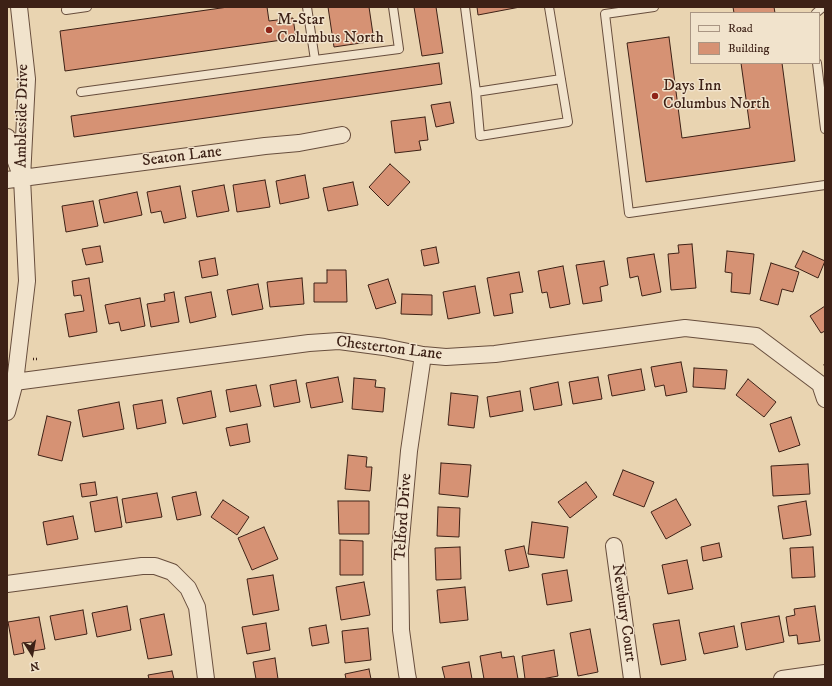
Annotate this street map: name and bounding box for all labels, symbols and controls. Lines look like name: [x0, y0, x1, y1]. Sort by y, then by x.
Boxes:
place label: M-Star Columbus North: [277, 11, 384, 49]
legend: [690, 12, 820, 64]
text: Road: [728, 21, 753, 36]
marker: M-Star Columbus North: [264, 25, 274, 35]
text: Building: [728, 41, 769, 56]
street label: Ambleside Drive: [12, 64, 34, 168]
place label: Days Inn Columbus North: [663, 77, 770, 115]
marker: Days Inn Columbus North: [650, 91, 660, 101]
street label: Seaton Lane: [141, 143, 223, 171]
street label: Chesterton Lane: [335, 333, 443, 365]
street label: Telford Drive: [391, 473, 417, 561]
street label: Newbury Court: [607, 563, 639, 663]
north arrow: [12, 634, 52, 674]
text: N: [29, 658, 40, 674]

